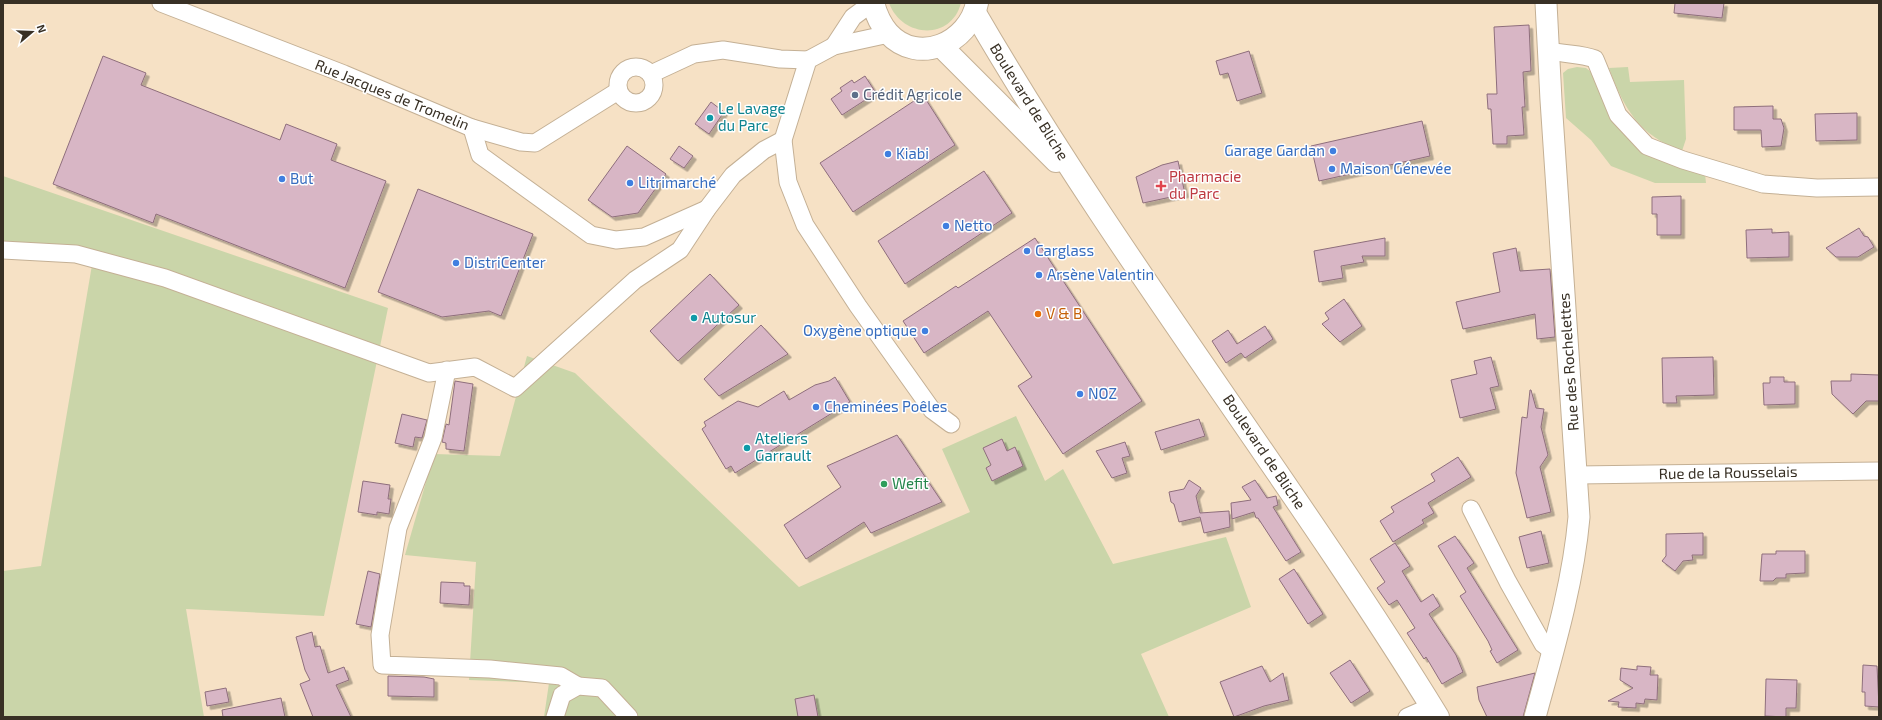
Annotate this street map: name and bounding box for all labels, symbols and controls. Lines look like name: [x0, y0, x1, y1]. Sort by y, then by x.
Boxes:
north arrow: [12, 12, 52, 52]
text: N: [34, 23, 49, 35]
street label: Boulevard de Bliche: [987, 40, 1073, 163]
street label: Rue Jacques de Tromelin: [313, 55, 472, 133]
place label: Crédit Agricole: [863, 85, 962, 103]
marker: Crédit Agricole: [850, 90, 860, 100]
place label: Le Lavage du Parc: [718, 99, 786, 134]
marker: Le Lavage du Parc: [705, 113, 715, 123]
place label: Garage Gardan: [1224, 141, 1325, 159]
place label: Kiabi: [896, 144, 929, 162]
marker: Garage Gardan: [1328, 146, 1338, 156]
marker: Kiabi: [883, 149, 893, 159]
place label: Maison Génevée: [1340, 159, 1451, 177]
marker: Maison Génevée: [1327, 164, 1337, 174]
place label: Pharmacie du Parc: [1169, 167, 1241, 202]
place label: But: [290, 169, 314, 187]
place label: Litrimarché: [638, 173, 716, 191]
marker: But: [277, 174, 287, 184]
marker: Litrimarché: [625, 178, 635, 188]
marker: Pharmacie du Parc: [1156, 181, 1166, 191]
place label: Netto: [954, 216, 993, 234]
marker: Netto: [941, 221, 951, 231]
place label: Carglass: [1035, 241, 1094, 259]
marker: Carglass: [1022, 246, 1032, 256]
place label: DistriCenter: [464, 253, 546, 271]
marker: DistriCenter: [451, 258, 461, 268]
place label: Arsène Valentin: [1047, 265, 1154, 283]
marker: Arsène Valentin: [1034, 270, 1044, 280]
street label: Rue des Rochelettes: [1554, 292, 1582, 432]
place label: V & B: [1046, 304, 1082, 322]
place label: Autosur: [702, 308, 756, 326]
marker: V & B: [1033, 309, 1043, 319]
marker: Autosur: [689, 313, 699, 323]
place label: Oxygène optique: [803, 321, 917, 339]
marker: Oxygène optique: [920, 326, 930, 336]
place label: NOZ: [1088, 384, 1117, 402]
marker: NOZ: [1075, 389, 1085, 399]
street label: Boulevard de Bliche: [1220, 391, 1310, 512]
place label: Cheminées Poêles: [824, 397, 947, 415]
marker: Cheminées Poêles: [811, 402, 821, 412]
place label: Ateliers Garrault: [755, 429, 812, 464]
marker: Ateliers Garrault: [742, 443, 752, 453]
street label: Rue de la Rousselais: [1658, 462, 1798, 482]
place label: Wefit: [892, 474, 929, 492]
marker: Wefit: [879, 479, 889, 489]

